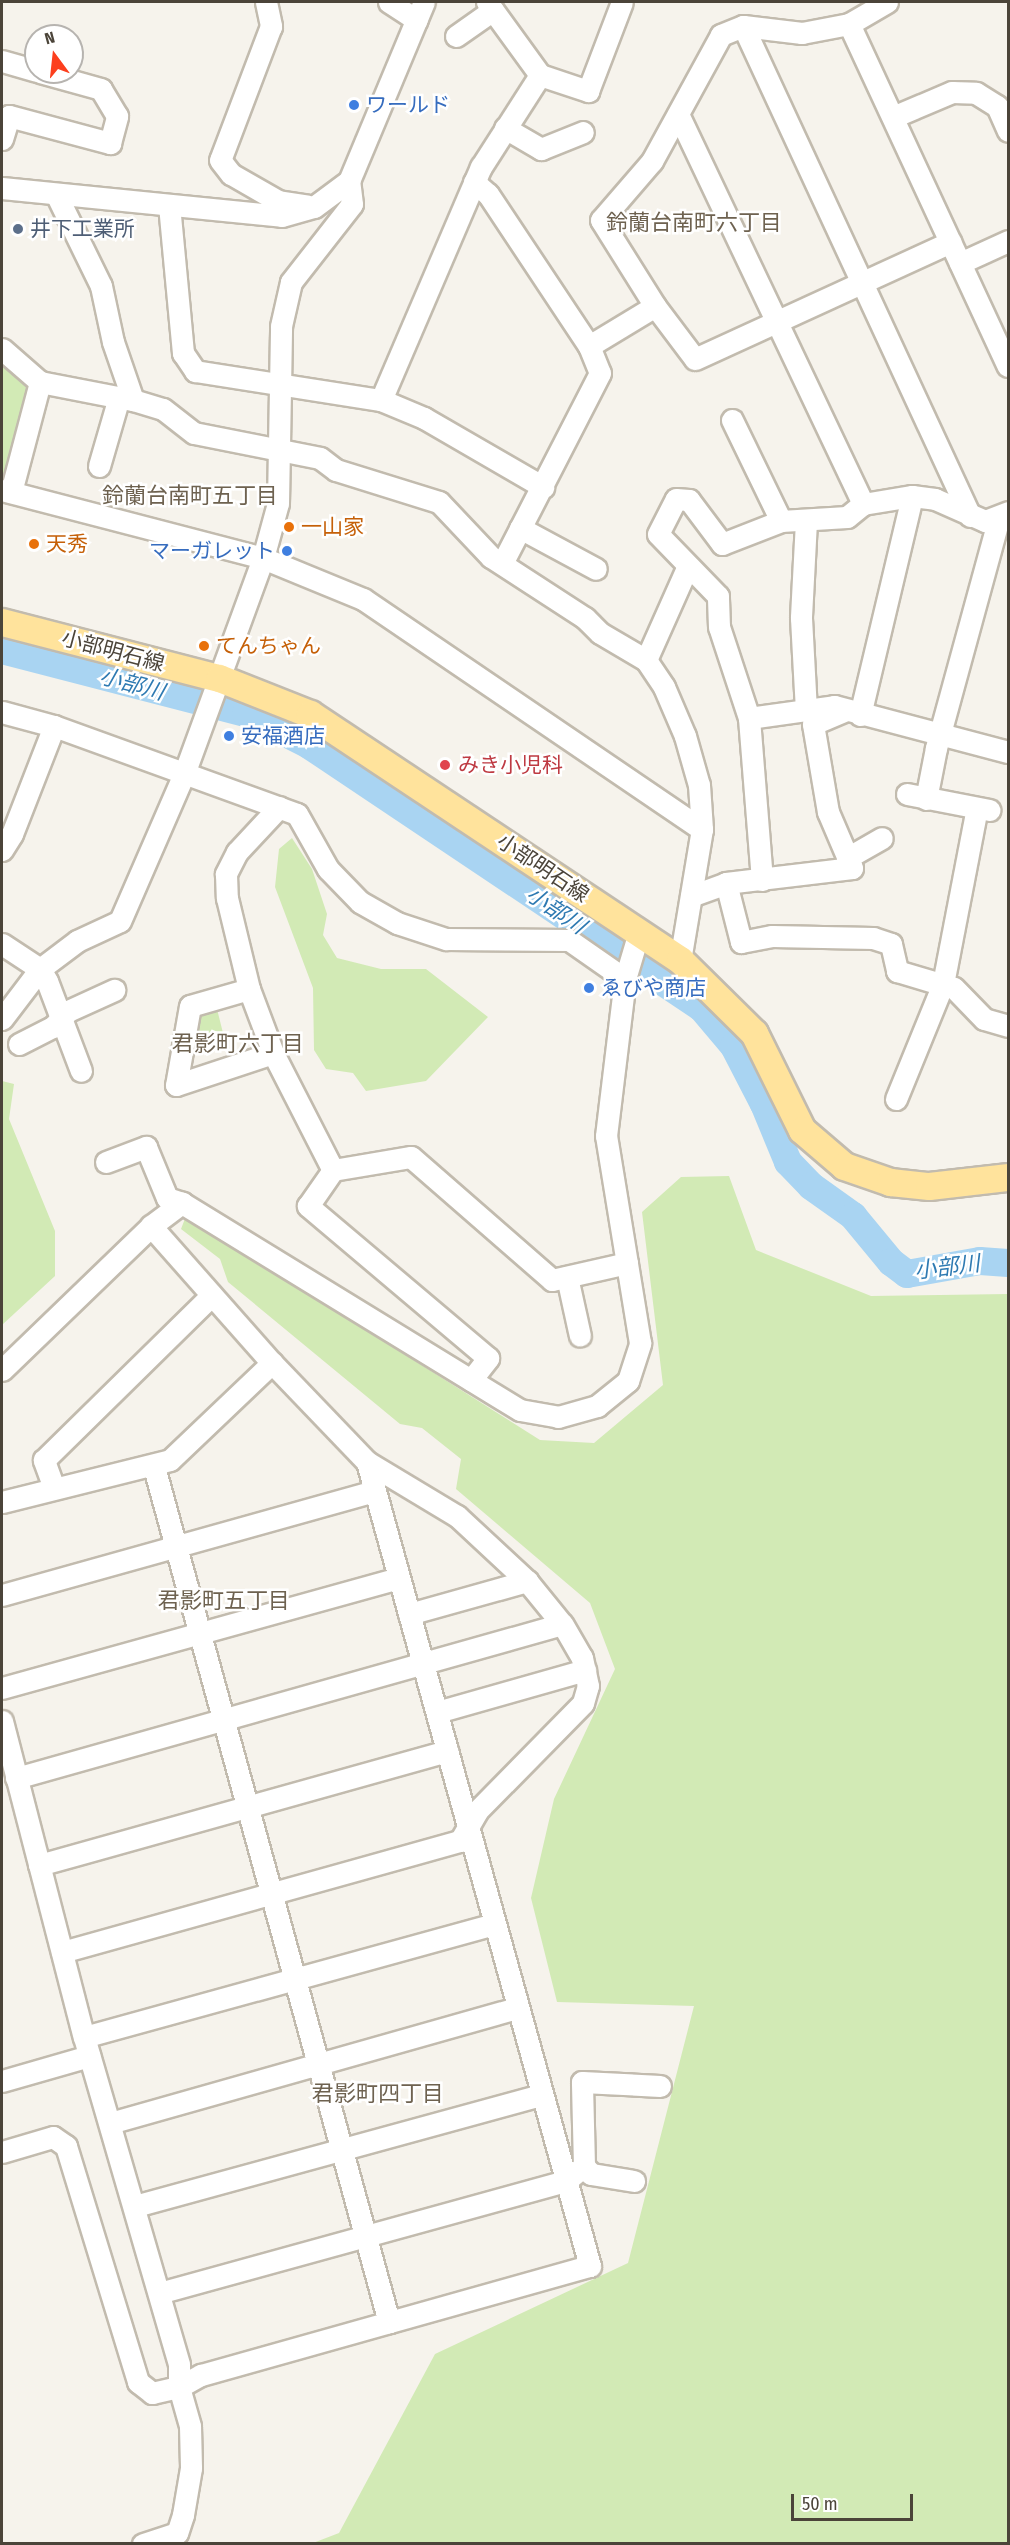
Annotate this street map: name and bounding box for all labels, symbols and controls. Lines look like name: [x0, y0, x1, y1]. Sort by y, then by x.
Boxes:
north arrow: [24, 24, 84, 84]
text: N: [43, 28, 57, 48]
place label: ワールド: [366, 92, 450, 118]
marker: ワールド: [347, 98, 361, 112]
district label: 鈴蘭台南町六丁目: [606, 210, 782, 236]
place label: 井下工業所: [30, 216, 135, 242]
marker: 井下工業所: [11, 222, 25, 236]
district label: 鈴蘭台南町五丁目: [102, 483, 278, 509]
place label: 一山家: [301, 514, 364, 540]
marker: 一山家: [282, 520, 296, 534]
place label: 天秀: [46, 531, 88, 557]
marker: 天秀: [27, 537, 41, 551]
place label: マーガレット: [149, 538, 275, 564]
marker: マーガレット: [280, 544, 294, 558]
street label: 小部明石線: [59, 625, 167, 677]
place label: てんちゃん: [216, 633, 321, 659]
marker: てんちゃん: [197, 639, 211, 653]
water label: 小部川: [97, 663, 167, 705]
place label: 安福酒店: [241, 723, 325, 749]
marker: 安福酒店: [222, 729, 236, 743]
place label: みき小児科: [458, 752, 563, 778]
marker: みき小児科: [436, 756, 454, 774]
street label: 小部明石線: [492, 828, 594, 908]
water label: 小部川: [521, 881, 591, 939]
place label: ゑびや商店: [601, 975, 706, 1001]
marker: ゑびや商店: [582, 981, 596, 995]
district label: 君影町六丁目: [172, 1031, 304, 1057]
water label: 小部川: [913, 1250, 981, 1284]
district label: 君影町五丁目: [158, 1588, 290, 1614]
district label: 君影町四丁目: [312, 2081, 444, 2107]
scale bar: [794, 2482, 916, 2520]
text: 50 m: [802, 2493, 838, 2515]

